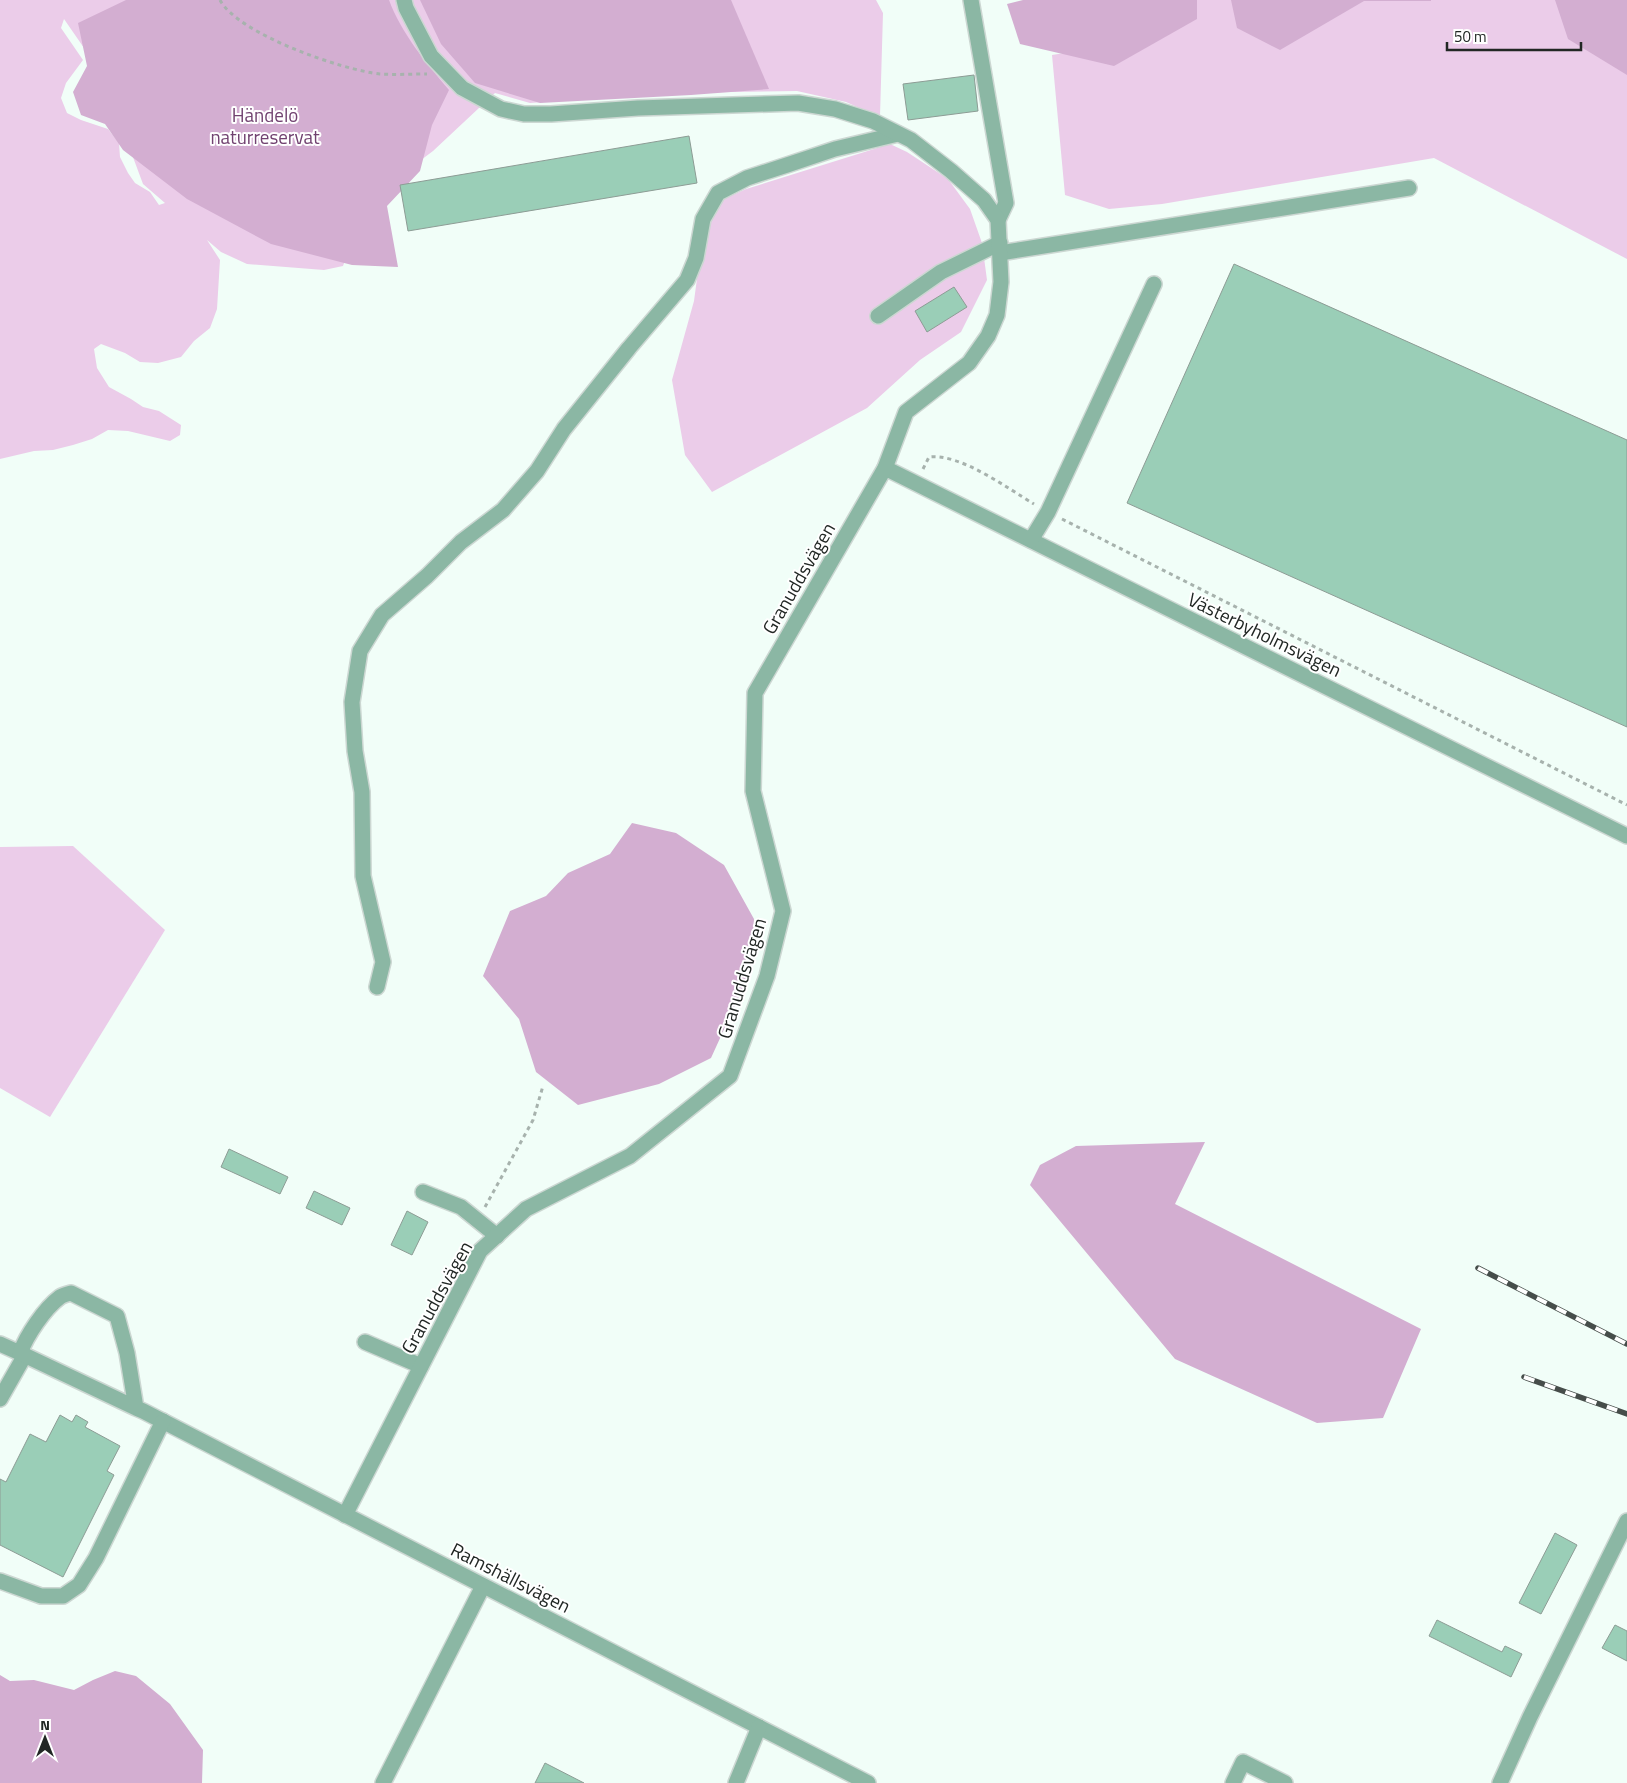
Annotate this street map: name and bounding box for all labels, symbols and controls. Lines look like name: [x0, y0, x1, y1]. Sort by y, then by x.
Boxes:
scale bar: [1447, 20, 1581, 52]
text: 50 m: [1454, 25, 1487, 48]
park label: Händelö naturreservat: [210, 100, 320, 151]
street label: Granuddsvägen: [754, 517, 842, 639]
street label: Västerbyholmsvägen: [1183, 584, 1347, 684]
street label: Granuddsvägen: [709, 914, 773, 1042]
street label: Granuddsvägen: [393, 1235, 479, 1359]
street label: Ramshällsvägen: [446, 1534, 576, 1620]
north arrow: [20, 1713, 70, 1763]
text: N: [40, 1714, 50, 1735]

